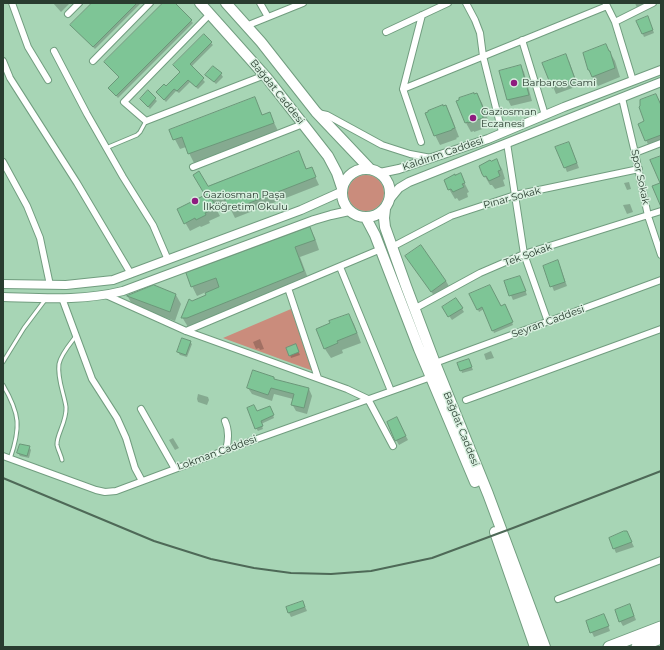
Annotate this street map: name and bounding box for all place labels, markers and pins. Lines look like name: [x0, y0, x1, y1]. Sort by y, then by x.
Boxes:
place label: Barbaros Cami: [522, 77, 596, 89]
marker: Barbaros Cami: [509, 78, 519, 88]
place label: Gaziosman Eczanesi: [481, 106, 537, 130]
marker: Gaziosman Eczanesi: [468, 113, 478, 123]
place label: Gaziosman Paşa İlköğretim Okulu: [203, 189, 288, 212]
marker: Gaziosman Paşa İlköğretim Okulu: [190, 196, 200, 206]

